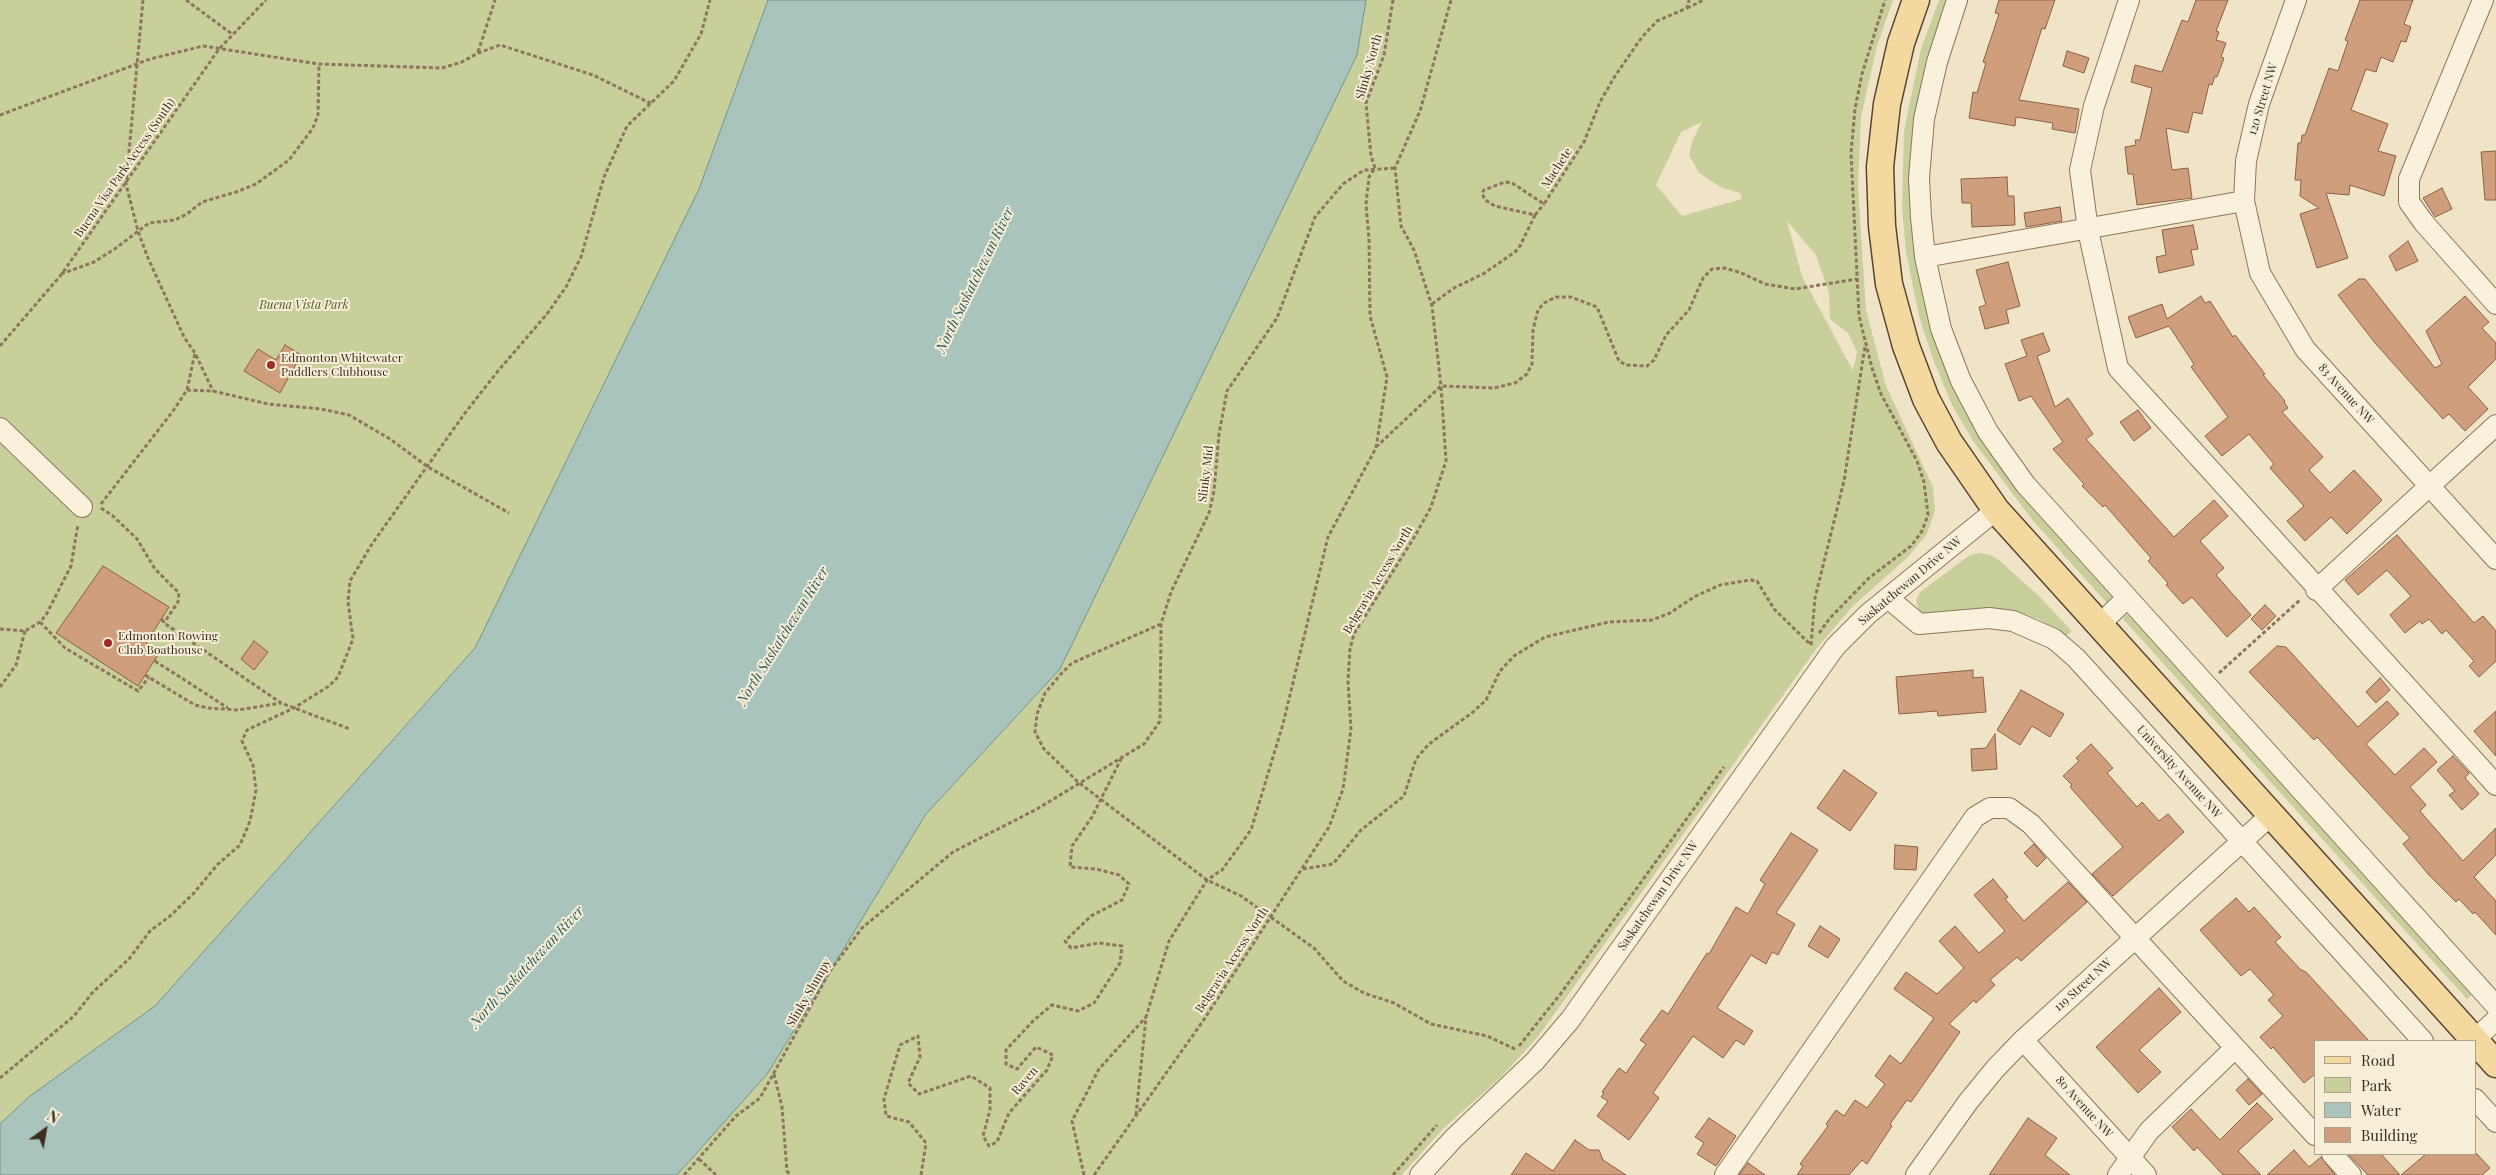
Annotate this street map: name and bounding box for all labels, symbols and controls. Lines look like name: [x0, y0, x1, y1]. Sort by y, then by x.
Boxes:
street label: Slinky North: [1353, 32, 1385, 102]
street label: 120 Street NW: [2245, 61, 2281, 137]
street label: Buena Visa Park Access (South): [71, 96, 179, 240]
street label: Machete: [1539, 145, 1575, 191]
water label: North Saskatchewan River: [933, 205, 1017, 355]
park label: Buena Vista Park: [259, 298, 349, 312]
place label: Edmonton Whitewater Paddlers Clubhouse: [281, 351, 403, 379]
marker: Edmonton Whitewater Paddlers Clubhouse: [265, 359, 277, 371]
street label: 83 Avenue NW: [2315, 361, 2377, 427]
street label: Slinky Mid: [1195, 445, 1217, 503]
street label: Belgravia Access North: [1340, 523, 1416, 637]
street label: Saskatchewan Drive NW: [1855, 534, 1965, 628]
water label: North Saskatchewan River: [734, 564, 832, 708]
place label: Edmonton Rowing Club Boathouse: [118, 629, 218, 657]
marker: Edmonton Rowing Club Boathouse: [102, 637, 114, 649]
street label: University Avenue NW: [2134, 723, 2224, 821]
street label: Saskatchewan Drive NW: [1615, 838, 1701, 954]
water label: North Saskatchewan River: [467, 903, 587, 1031]
street label: Belgravia Access North: [1192, 904, 1272, 1016]
street label: 119 Street NW: [2051, 955, 2115, 1015]
street label: Slinky Slumpy: [784, 956, 834, 1030]
legend: [2314, 1040, 2476, 1155]
text: Road: [2361, 1050, 2395, 1070]
street label: Raven: [1009, 1064, 1041, 1098]
street label: 80 Avenue NW: [2052, 1073, 2116, 1141]
text: Park: [2361, 1075, 2392, 1095]
text: Water: [2361, 1100, 2401, 1120]
north arrow: [20, 1105, 70, 1155]
text: N: [44, 1106, 63, 1128]
text: Building: [2361, 1125, 2417, 1145]

